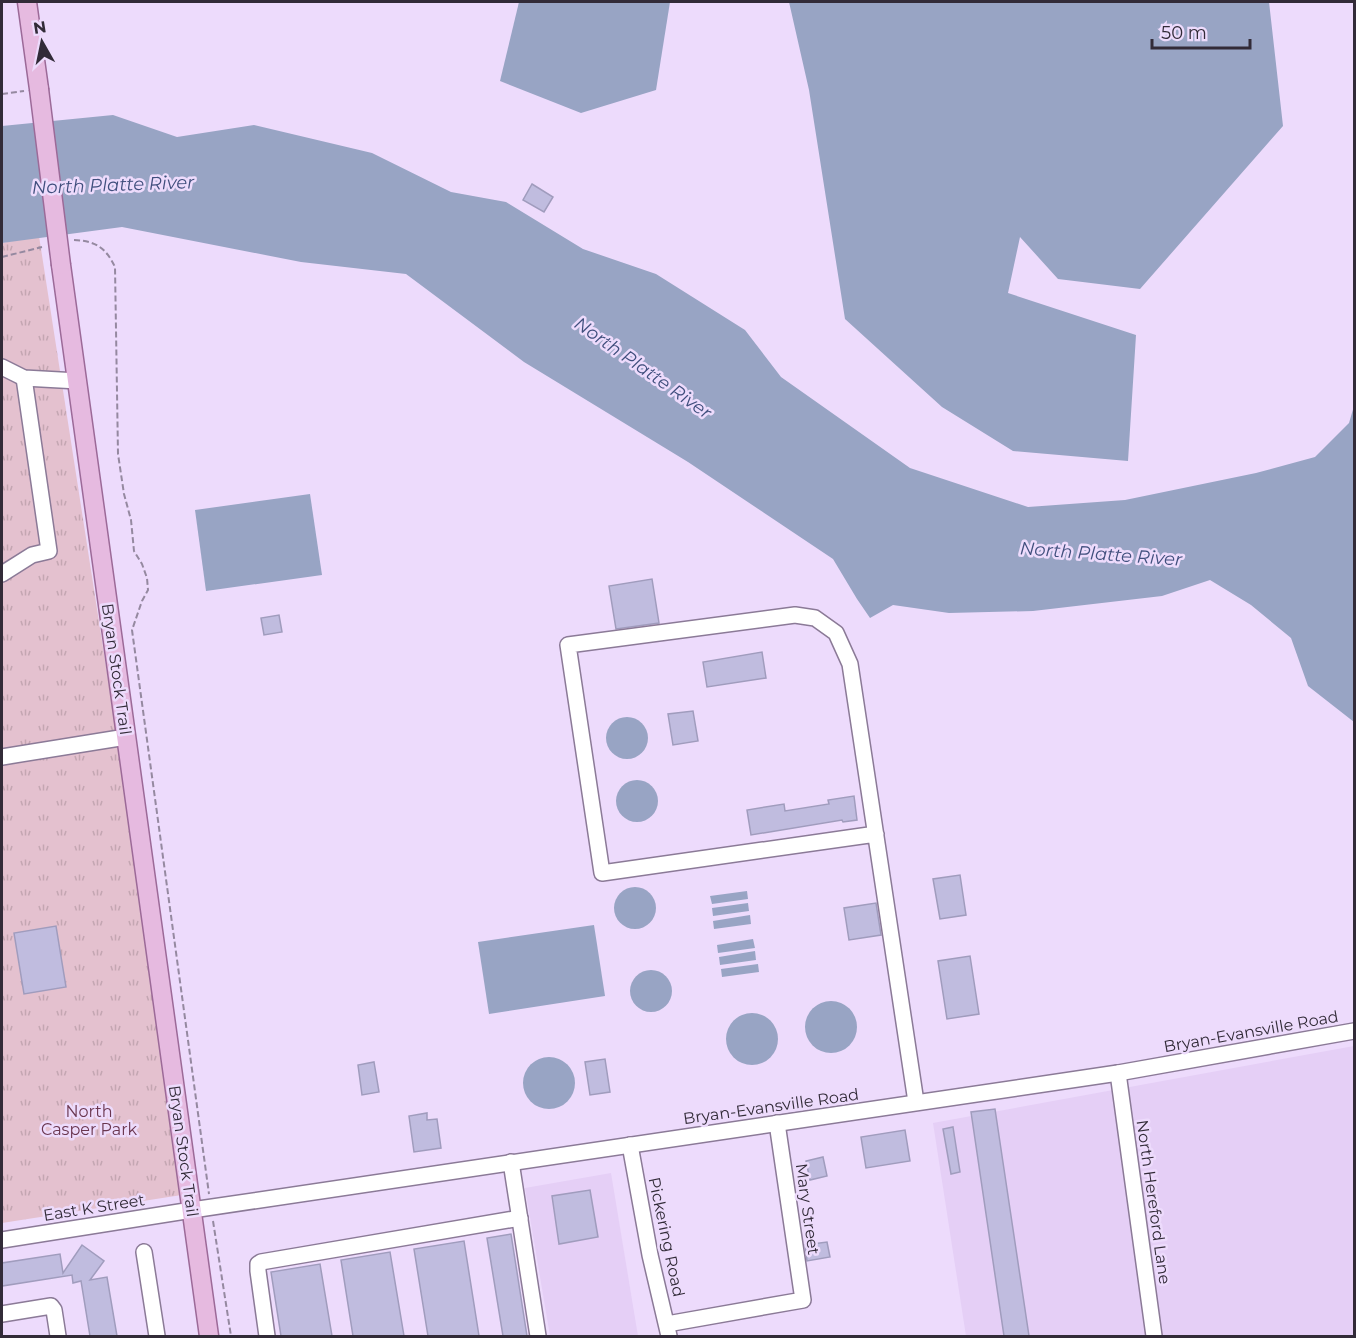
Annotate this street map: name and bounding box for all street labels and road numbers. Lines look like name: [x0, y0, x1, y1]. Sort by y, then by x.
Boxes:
street label: Bryan Stock Trail: [98, 602, 135, 736]
street label: Bryan-Evansville Road: [1162, 1007, 1340, 1056]
street label: Bryan Stock Trail: [165, 1084, 202, 1218]
street label: Bryan-Evansville Road: [682, 1085, 860, 1128]
street label: North Hereford Lane: [1133, 1119, 1174, 1285]
street label: Mary Street: [792, 1162, 823, 1257]
street label: Pickering Road: [645, 1175, 688, 1299]
street label: East K Street: [42, 1190, 147, 1225]

